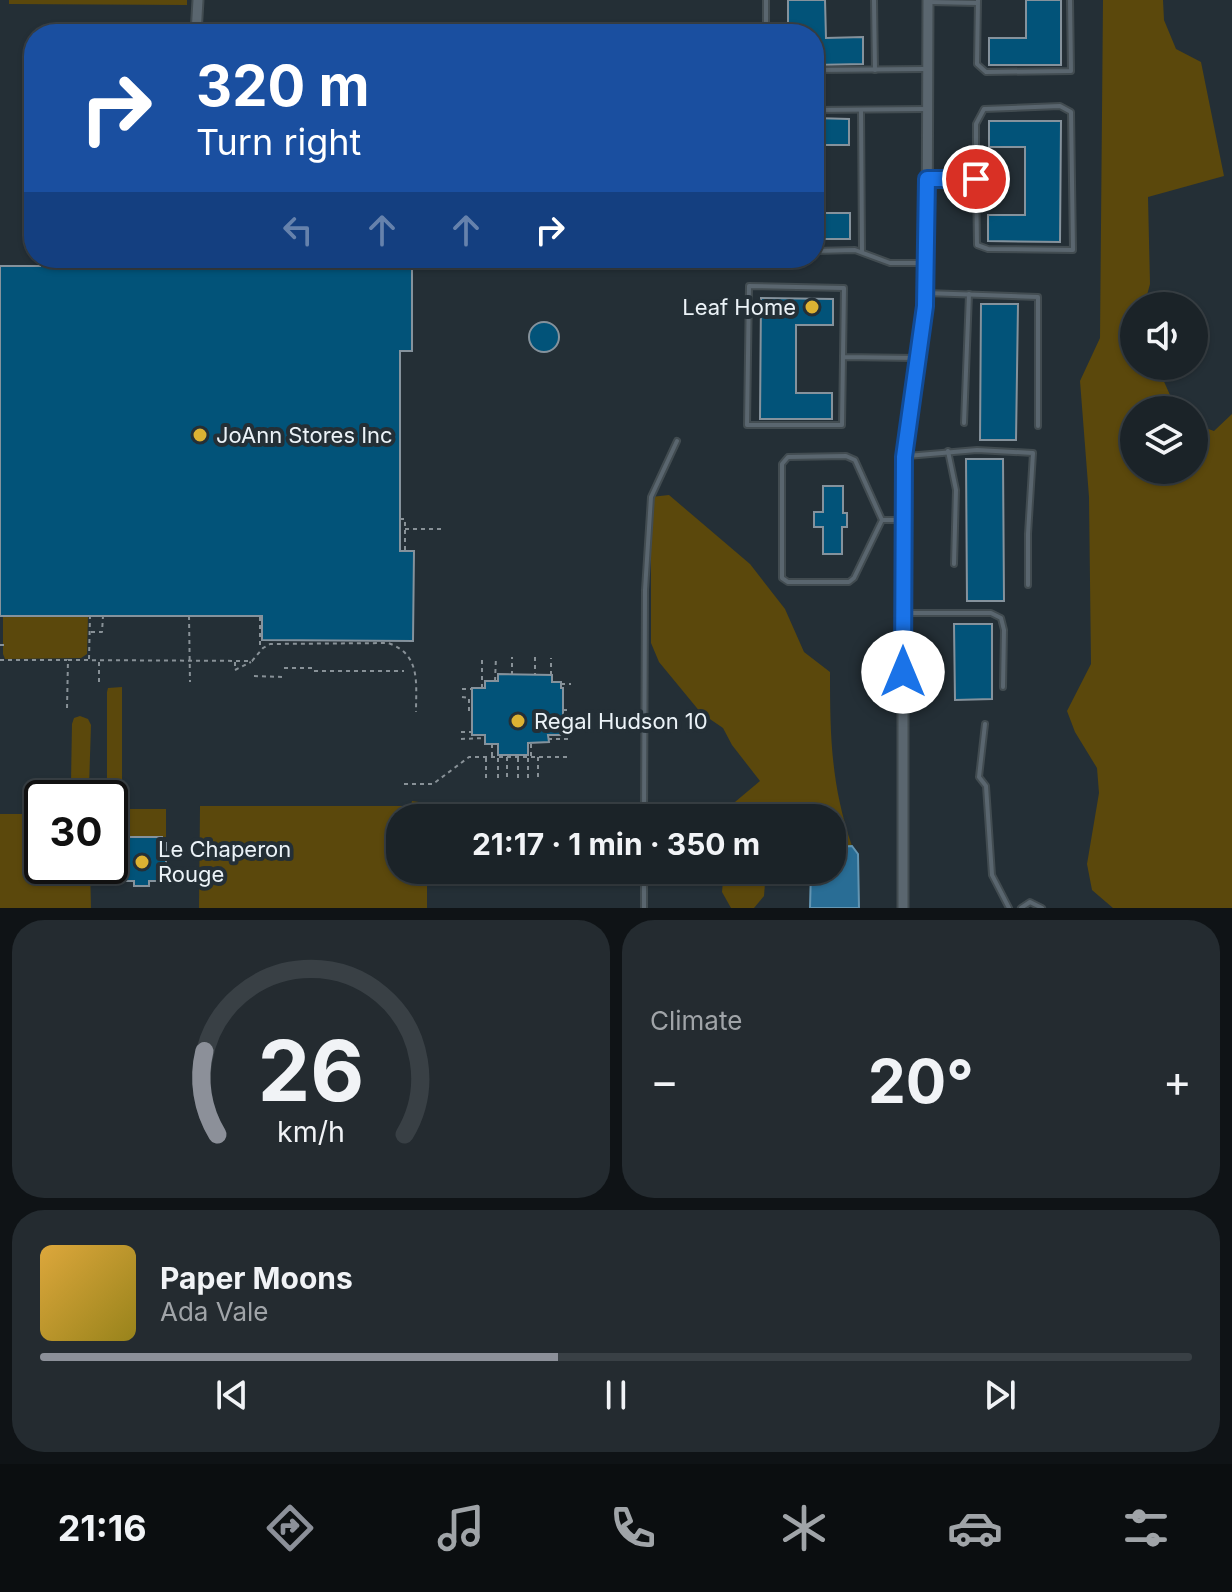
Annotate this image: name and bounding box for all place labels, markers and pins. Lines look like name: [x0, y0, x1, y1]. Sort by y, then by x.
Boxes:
pin: [942, 145, 1010, 213]
place label: Leaf Home: [682, 294, 796, 320]
marker: Leaf Home: [803, 298, 821, 316]
place label: JoAnn Stores Inc: [216, 422, 393, 448]
marker: JoAnn Stores Inc: [191, 426, 209, 444]
place label: Regal Hudson 10: [534, 708, 708, 734]
marker: Regal Hudson 10: [509, 712, 527, 730]
place label: Le Chaperon Rouge: [158, 836, 291, 887]
marker: Le Chaperon Rouge: [133, 853, 151, 871]

